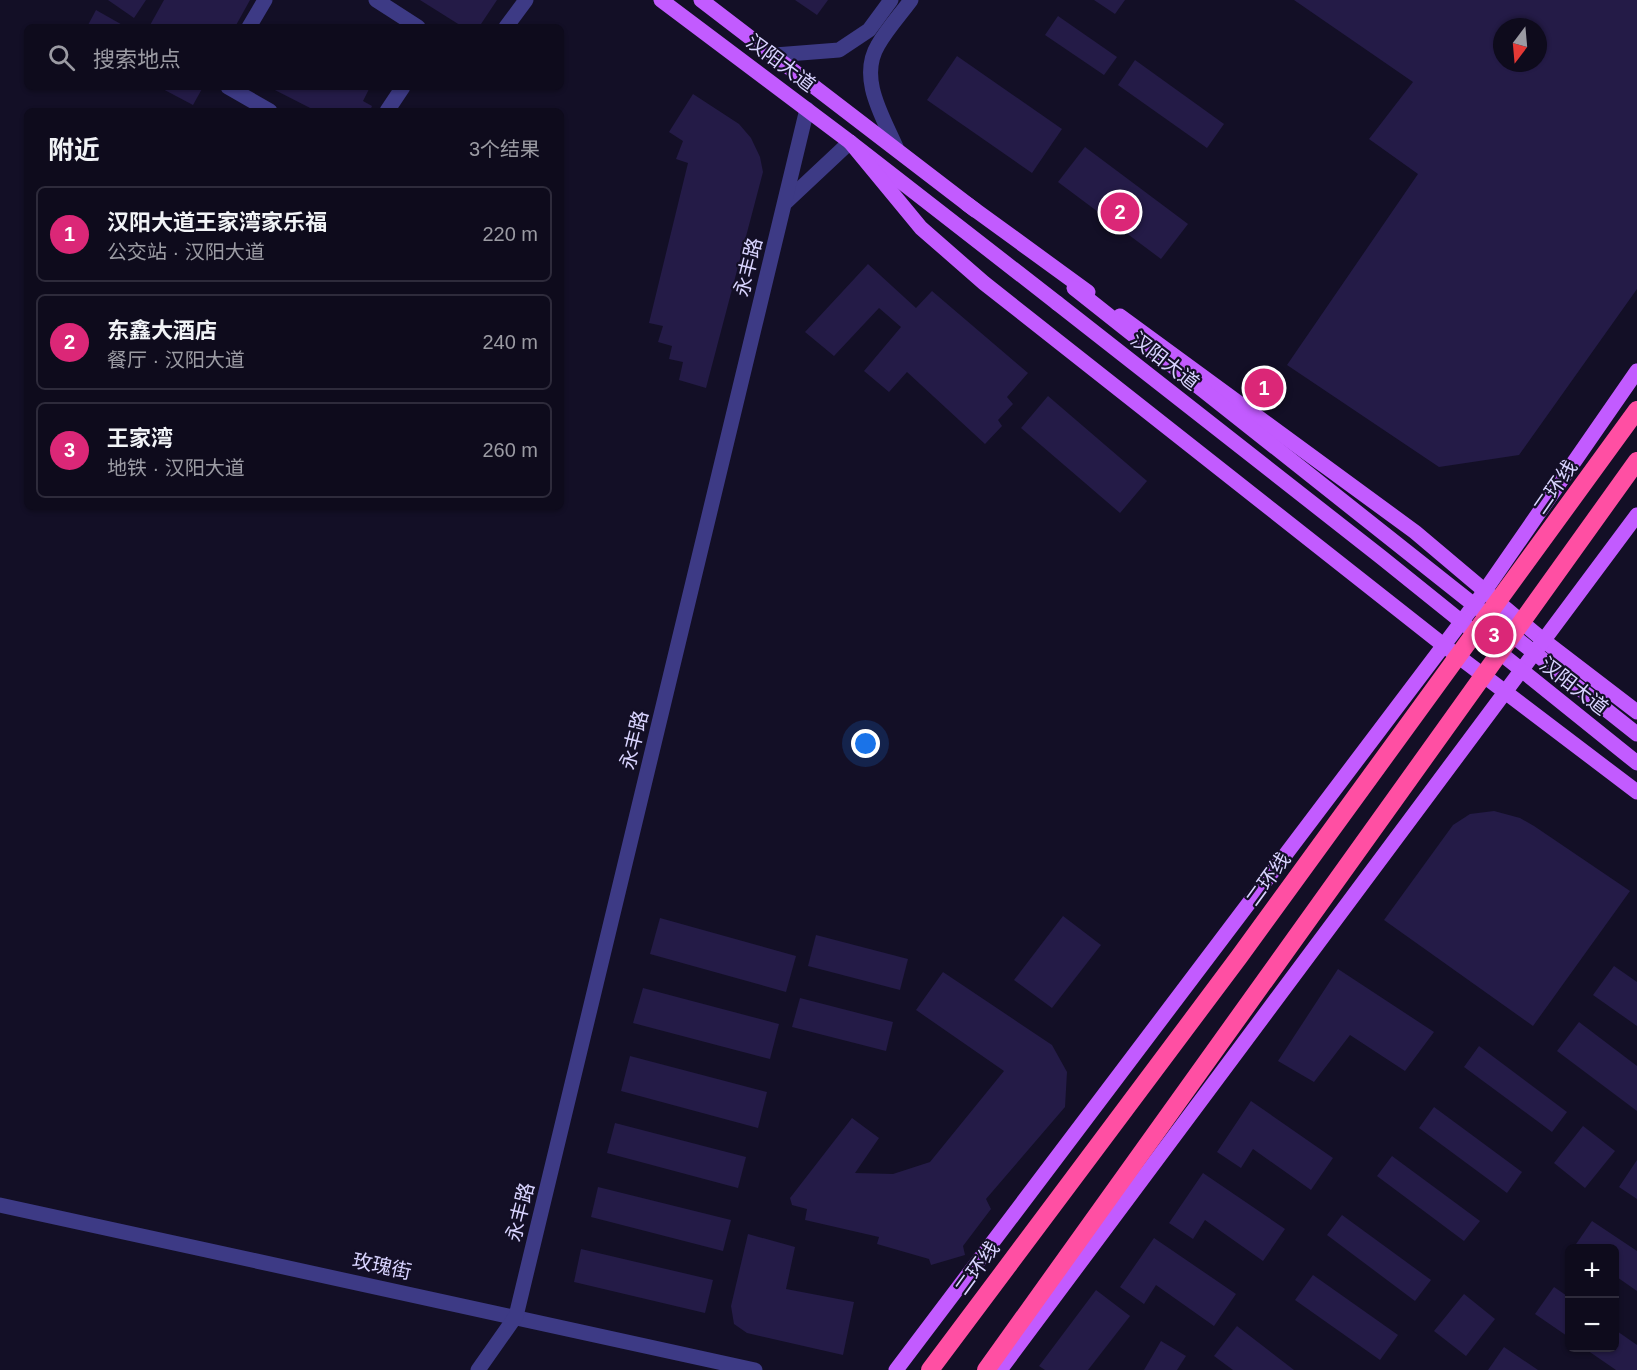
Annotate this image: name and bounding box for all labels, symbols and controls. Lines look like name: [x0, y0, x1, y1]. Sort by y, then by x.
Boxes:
north arrow: [1493, 18, 1547, 72]
search box: [24, 24, 564, 90]
street label: 汉阳大道: [742, 30, 820, 96]
icon: search: [45, 41, 78, 74]
text: 搜索地点: [93, 47, 181, 72]
text: 附近: [48, 135, 100, 165]
text: 3个结果: [469, 138, 540, 160]
pin: 2: [1100, 190, 1140, 234]
text: 汉阳大道王家湾家乐福: [107, 210, 327, 235]
text: 1: [64, 223, 75, 245]
text: 220 m: [482, 223, 538, 245]
street label: 永丰路: [730, 235, 766, 299]
text: 公交站 · 汉阳大道: [107, 241, 265, 263]
text: 东鑫大酒店: [107, 318, 217, 343]
street label: 汉阳大道: [1127, 328, 1203, 394]
text: 2: [64, 331, 75, 353]
text: 240 m: [482, 331, 538, 353]
text: 餐厅 · 汉阳大道: [107, 349, 245, 371]
pin: 1: [1244, 366, 1284, 410]
text: 王家湾: [107, 426, 173, 451]
text: 3: [64, 439, 75, 461]
text: 260 m: [482, 439, 538, 461]
street label: 二环线: [1529, 456, 1581, 518]
text: 地铁 · 汉阳大道: [107, 457, 245, 479]
pin: 3: [1474, 612, 1514, 658]
street label: 汉阳大道: [1536, 653, 1612, 719]
street label: 永丰路: [616, 708, 652, 772]
your location: [851, 729, 880, 758]
street label: 二环线: [1241, 848, 1295, 910]
street label: 永丰路: [502, 1180, 538, 1244]
street label: 二环线: [950, 1237, 1004, 1299]
map controls: [1565, 1244, 1619, 1352]
button: +: [1565, 1244, 1619, 1298]
street label: 玫瑰街: [350, 1249, 414, 1283]
button: −: [1565, 1298, 1619, 1352]

